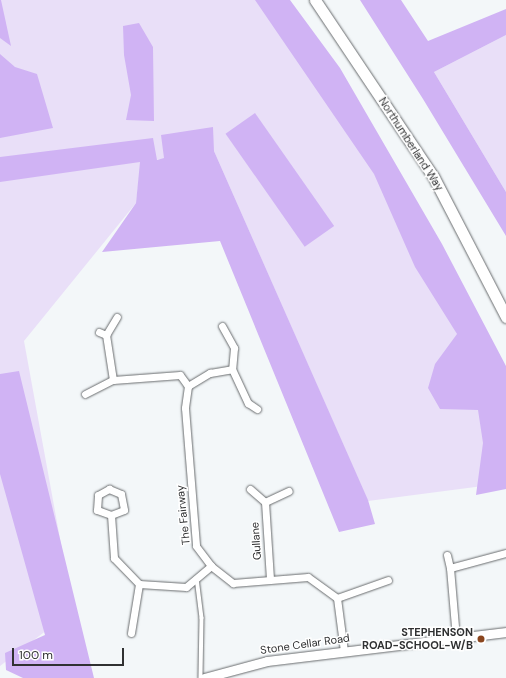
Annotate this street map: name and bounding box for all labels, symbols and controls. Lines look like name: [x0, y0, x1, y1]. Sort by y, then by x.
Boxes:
street label: Northumberland Way: [376, 95, 446, 193]
street label: The Fairway: [173, 484, 193, 546]
street label: Gullane: [248, 522, 264, 560]
place label: STEPHENSON ROAD-SCHOOL-W/B: [362, 626, 473, 652]
street label: Stone Cellar Road: [259, 631, 351, 657]
marker: STEPHENSON ROAD-SCHOOL-W/B: [476, 634, 486, 644]
scale bar: [14, 640, 126, 666]
text: 100 m: [19, 647, 53, 663]

